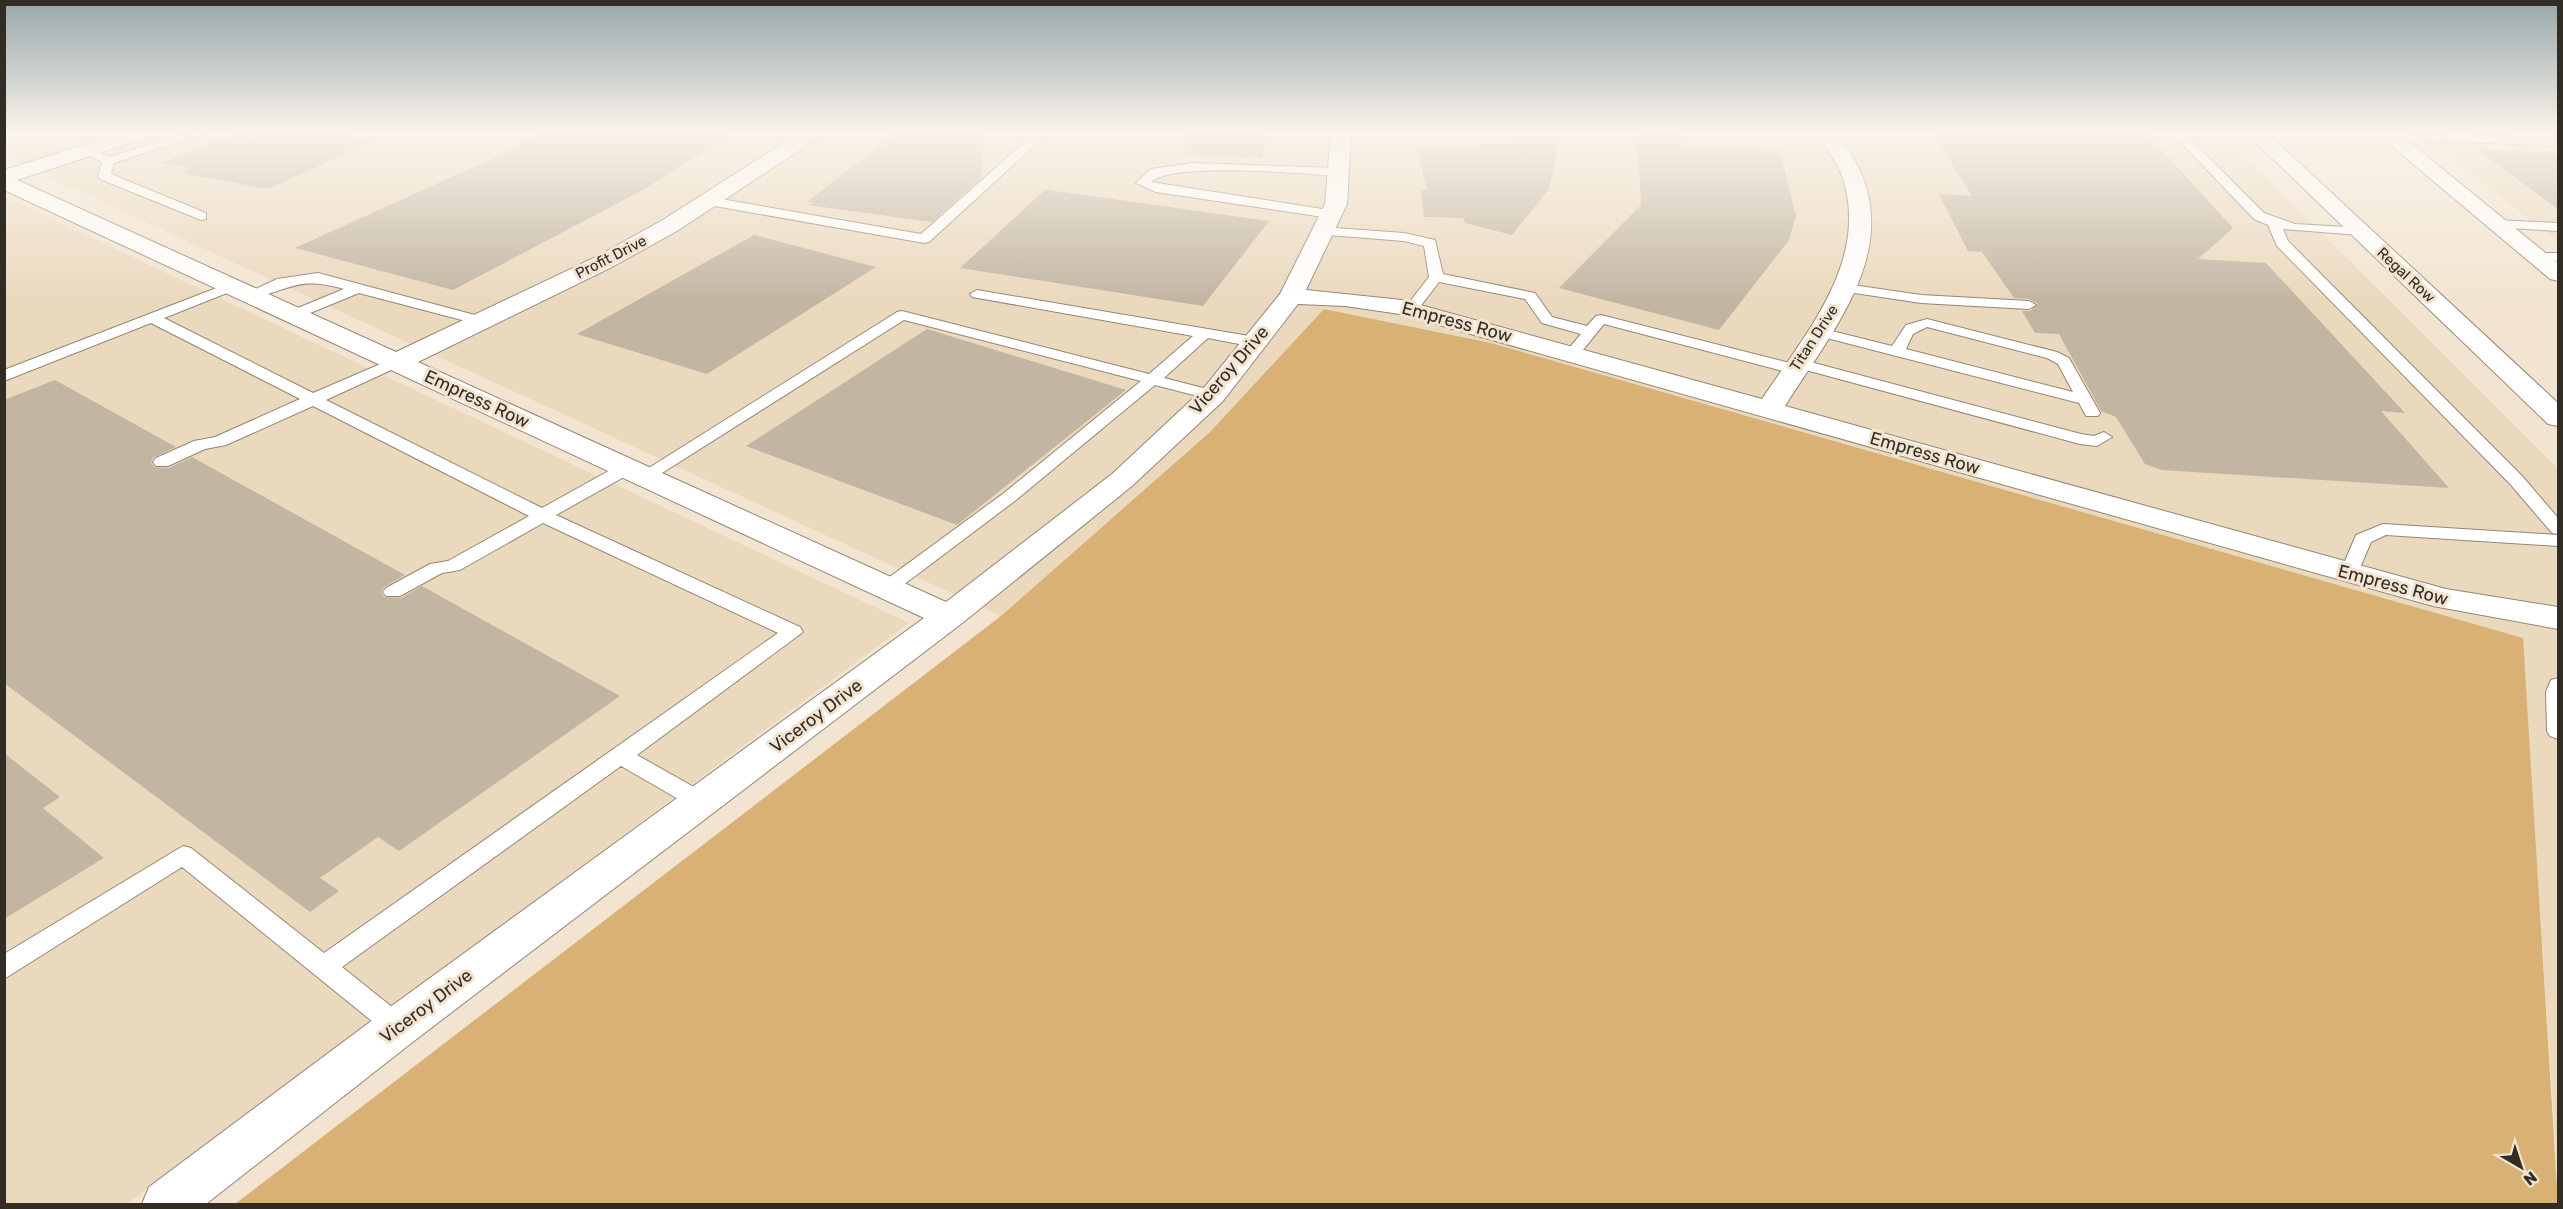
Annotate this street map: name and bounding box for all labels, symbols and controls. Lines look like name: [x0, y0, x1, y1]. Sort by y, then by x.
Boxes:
street label: Profit Drive: [572, 231, 650, 283]
street label: Regal Row: [2373, 244, 2439, 306]
street label: Empress Row: [1399, 297, 1515, 347]
street label: Titan Drive: [1786, 302, 1842, 374]
street label: Viceroy Drive: [1185, 321, 1273, 419]
street label: Empress Row: [421, 365, 533, 433]
street label: Empress Row: [1867, 427, 1983, 479]
street label: Empress Row: [2335, 560, 2451, 610]
street label: Viceroy Drive: [765, 674, 867, 758]
street label: Viceroy Drive: [375, 964, 477, 1048]
north arrow: [2491, 1137, 2551, 1197]
text: N: [2520, 1167, 2541, 1189]

